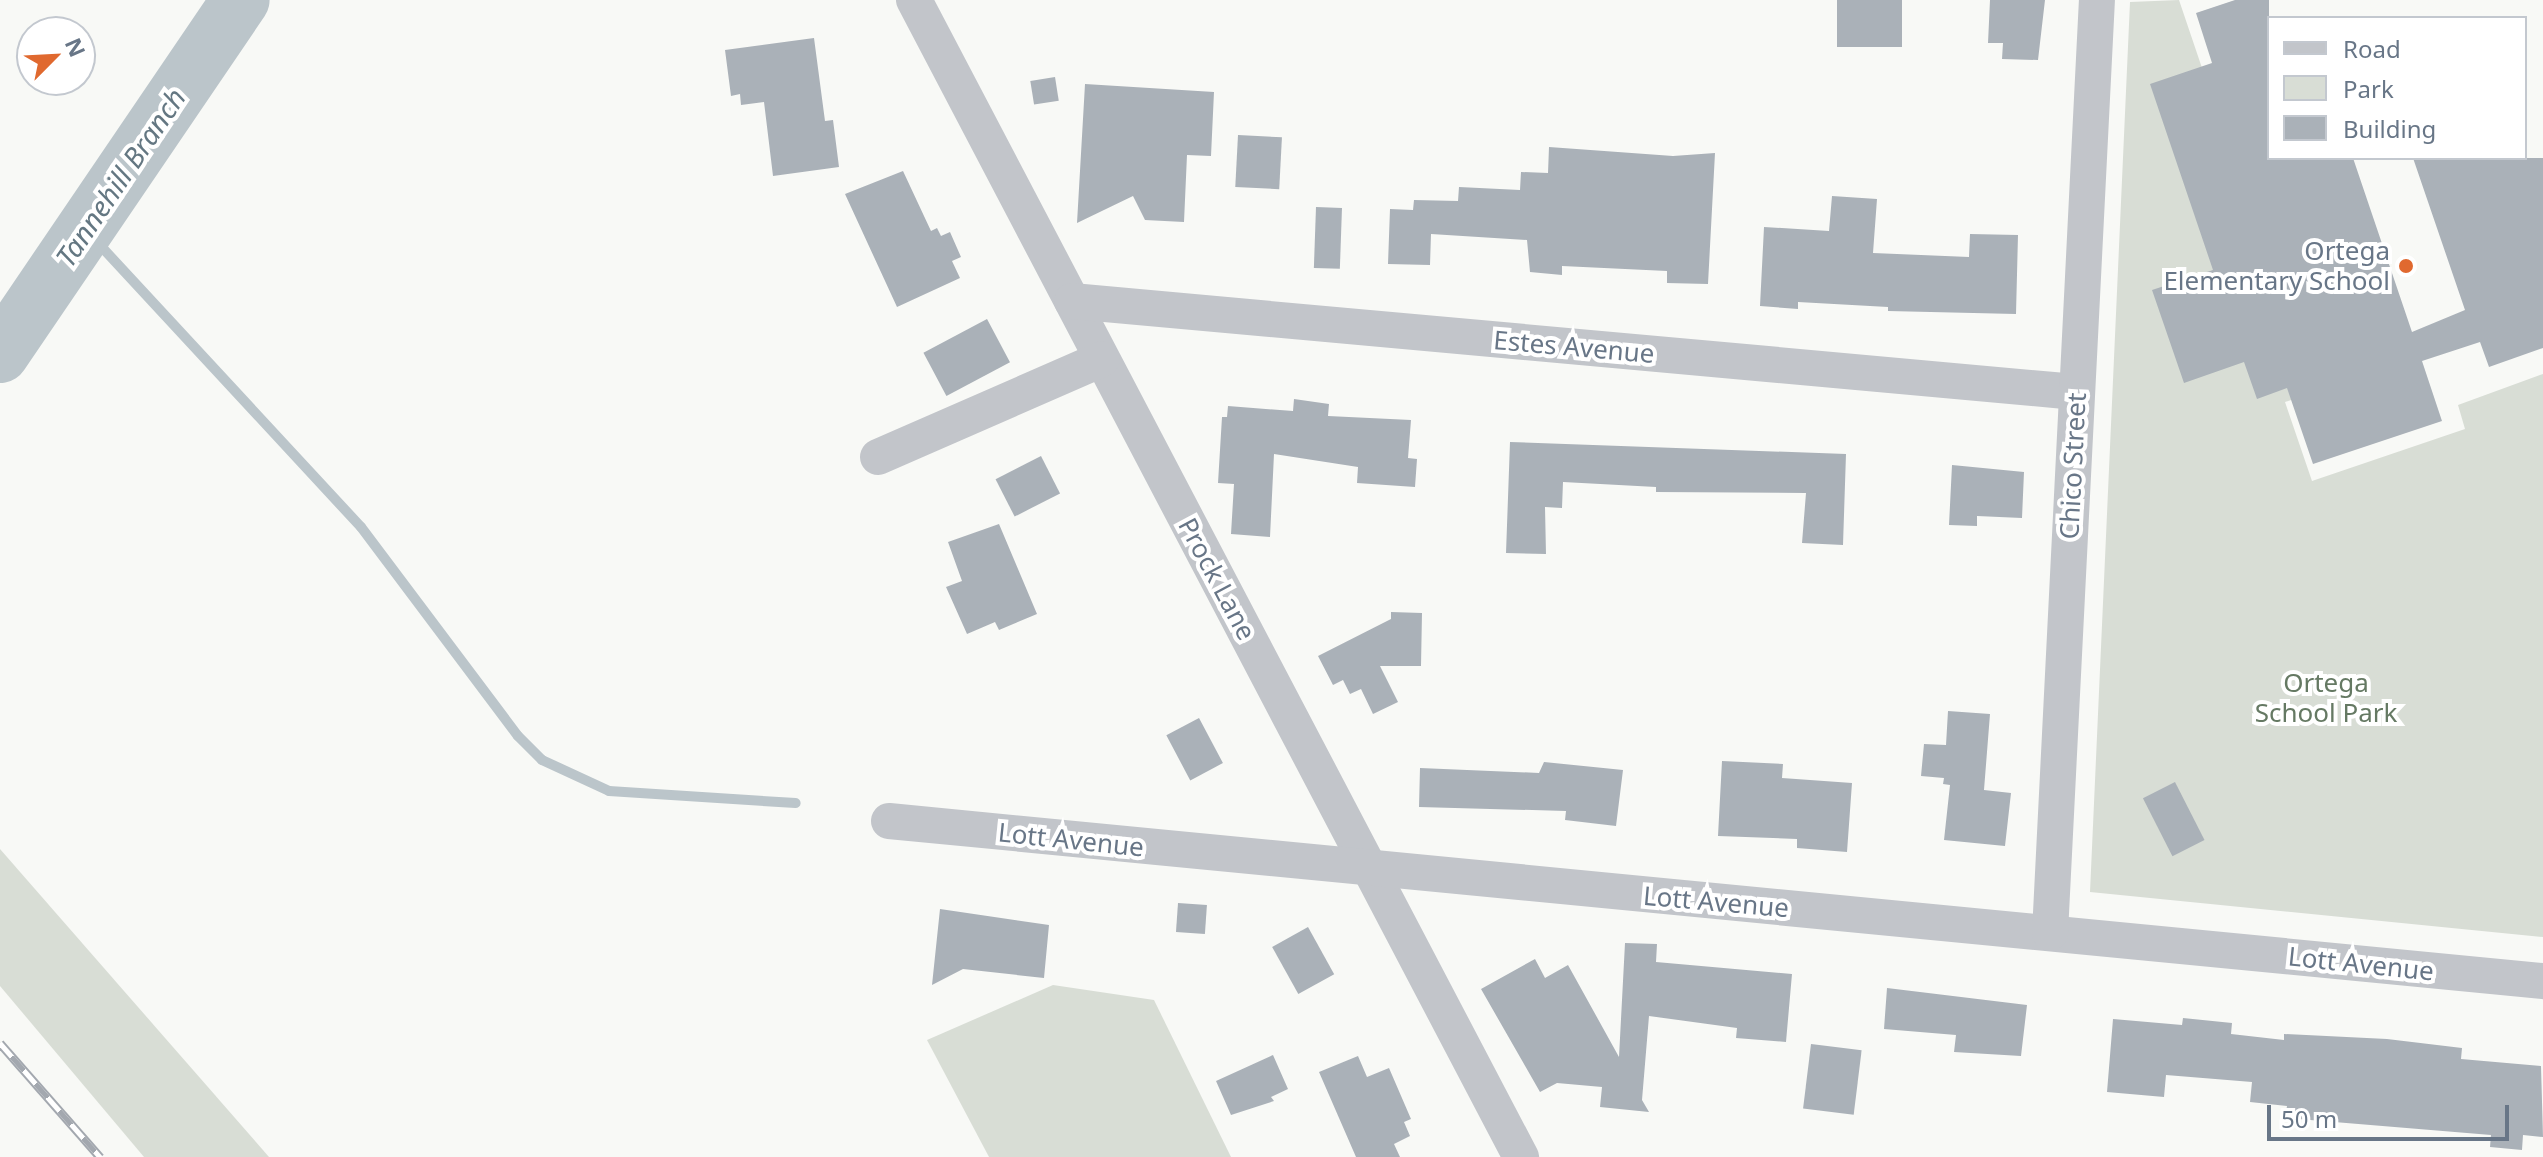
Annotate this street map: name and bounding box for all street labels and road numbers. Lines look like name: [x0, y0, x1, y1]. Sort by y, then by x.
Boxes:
street label: Estes Avenue: [1492, 324, 1656, 370]
street label: Chico Street: [2054, 392, 2092, 540]
street label: Prock Lane: [1172, 513, 1262, 645]
street label: Lott Avenue: [997, 817, 1145, 863]
street label: Lott Avenue: [1642, 880, 1790, 924]
street label: Lott Avenue: [2287, 941, 2435, 987]

